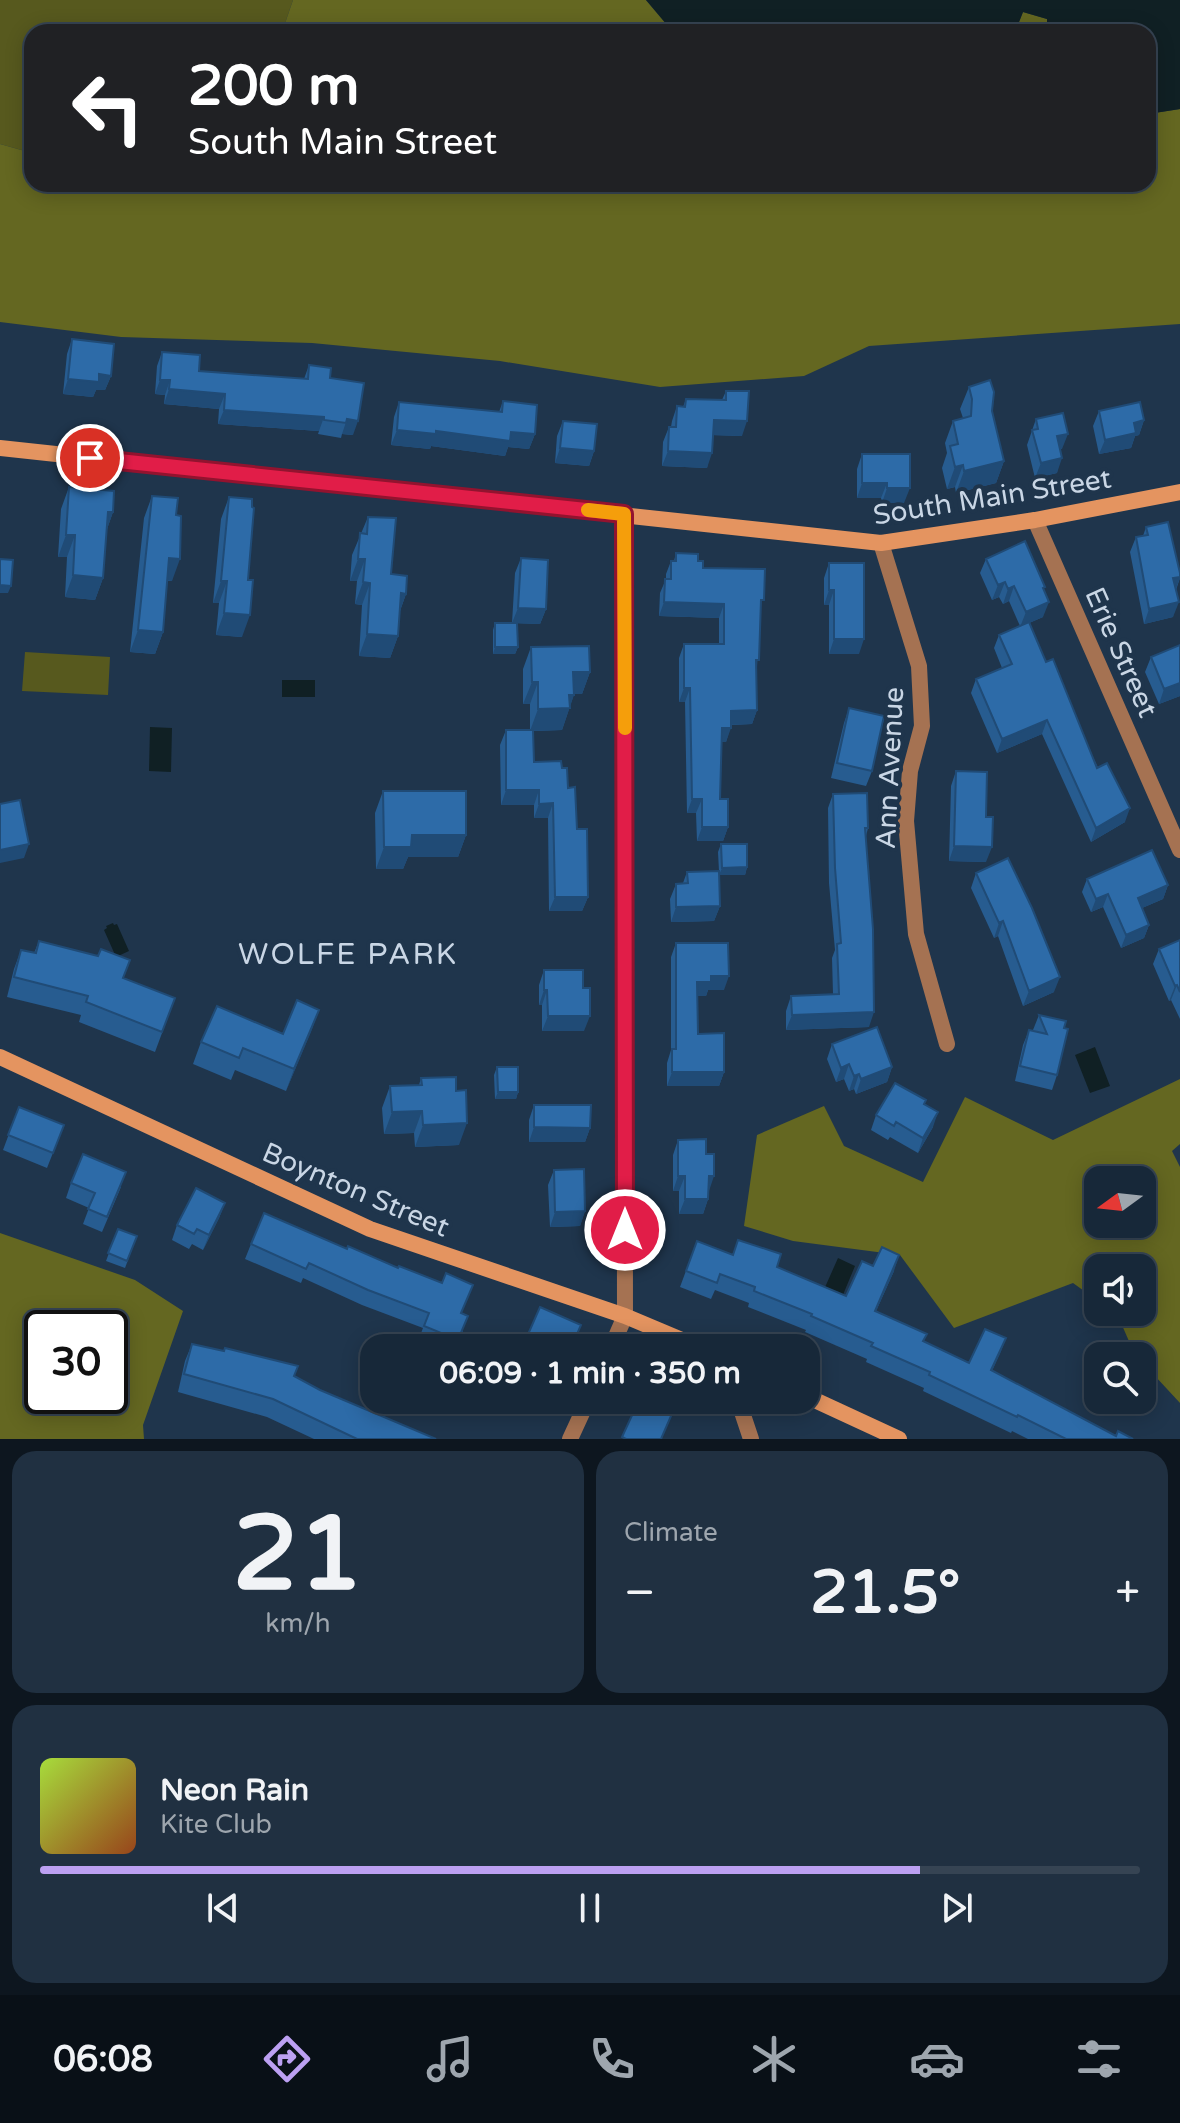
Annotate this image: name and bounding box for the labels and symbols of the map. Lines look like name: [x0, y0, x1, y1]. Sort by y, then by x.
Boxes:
pin: [56, 424, 124, 492]
street label: South Main Street: [871, 461, 1114, 533]
street label: Erie Street: [1077, 582, 1165, 723]
street label: Ann Avenue: [869, 686, 911, 850]
district label: WOLFE PARK: [238, 936, 458, 973]
street label: Boynton Street: [257, 1135, 454, 1245]
north arrow: [1084, 1166, 1156, 1238]
position arrow: [583, 1188, 667, 1272]
speed limit sign: 30: [24, 1310, 128, 1414]

